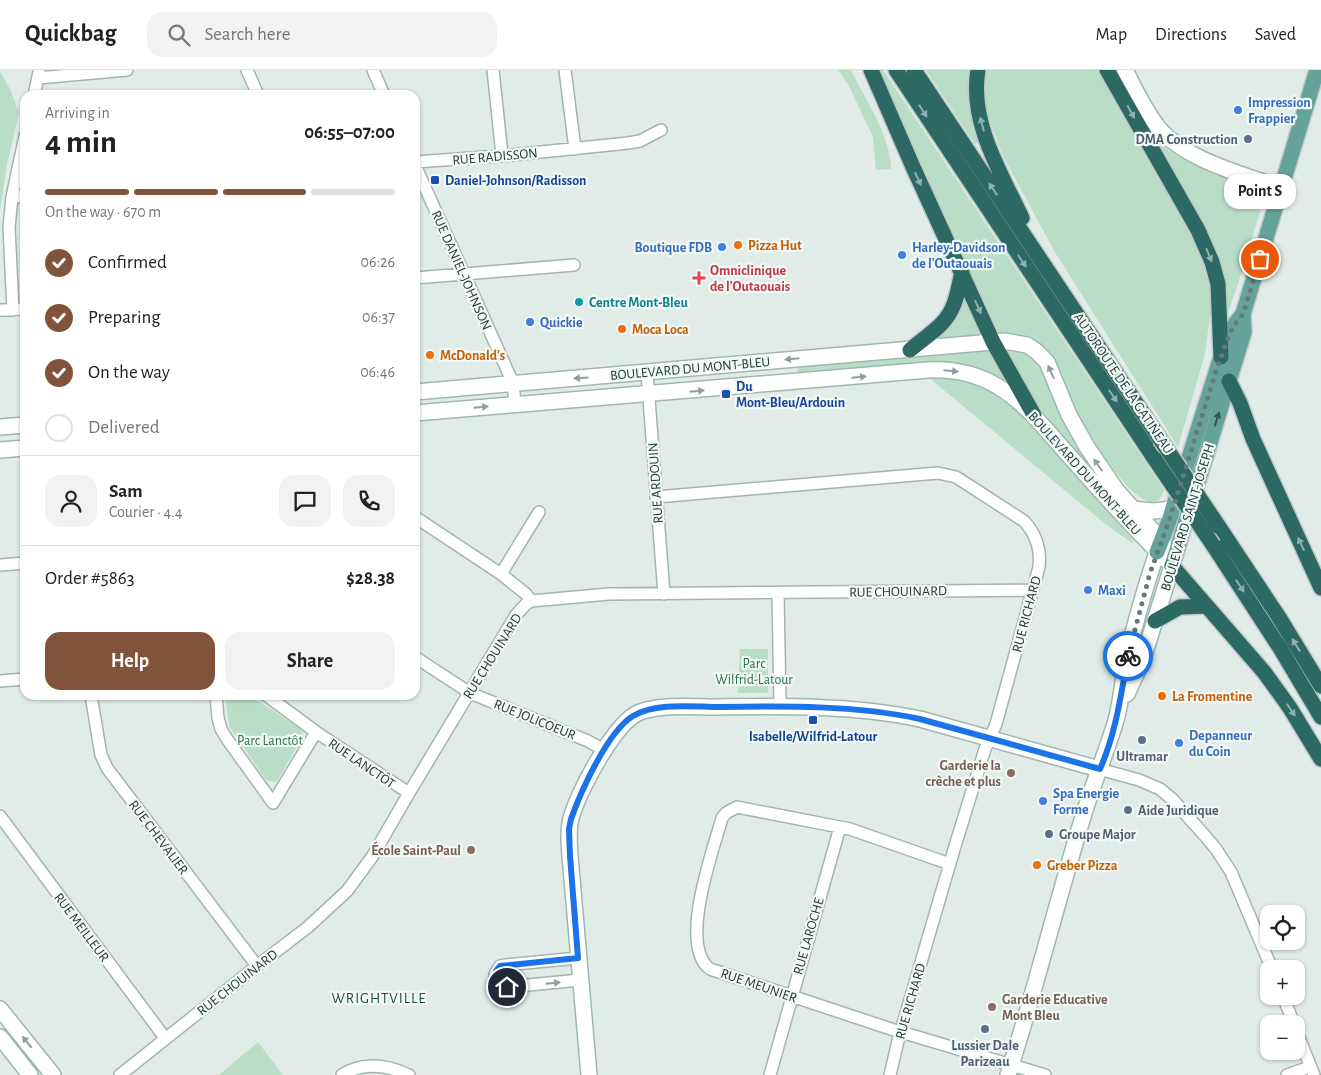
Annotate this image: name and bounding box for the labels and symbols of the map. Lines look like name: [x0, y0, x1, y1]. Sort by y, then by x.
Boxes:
place label: Impression Frappier: [1248, 96, 1311, 126]
one-way arrow: [918, 104, 928, 117]
marker: Impression Frappier: [1232, 104, 1244, 116]
one-way arrow: [1127, 105, 1135, 120]
one-way arrow: [978, 117, 986, 132]
place label: DMA Construction: [1136, 133, 1238, 147]
marker: DMA Construction: [1242, 133, 1254, 145]
street label: RUE RADISSON: [452, 146, 538, 168]
one-way arrow: [915, 172, 923, 186]
marker: Daniel-Johnson/Radisson: [429, 174, 441, 186]
place label: Daniel-Johnson/Radisson: [445, 174, 586, 188]
callout: Point S: [1224, 174, 1296, 209]
one-way arrow: [988, 182, 998, 196]
street label: RUE DANIEL-JOHNSON: [428, 209, 494, 332]
pin: [1239, 238, 1281, 280]
marker: Pizza Hut: [732, 239, 744, 251]
place label: Pizza Hut: [748, 239, 802, 253]
place label: Boutique FDB: [634, 241, 712, 255]
marker: Boutique FDB: [716, 241, 728, 253]
place label: Harley-Davidson de l'Outaouais: [912, 241, 1006, 271]
one-way arrow: [1205, 248, 1213, 263]
marker: Harley-Davidson de l'Outaouais: [896, 249, 908, 261]
one-way arrow: [1017, 254, 1027, 268]
place label: Omniclinique de l'Outaouais: [710, 264, 790, 294]
marker: Omniclinique de l'Outaouais: [692, 271, 706, 285]
marker: Centre Mont-Bleu: [573, 296, 585, 308]
place label: Centre Mont-Bleu: [589, 296, 688, 310]
one-way arrow: [974, 300, 982, 314]
street label: AUTOROUTE DE LA GATINEAU: [1071, 311, 1176, 457]
marker: Quickie: [524, 316, 536, 328]
place label: Quickie: [540, 316, 583, 330]
marker: Moca Loca: [616, 323, 628, 335]
place label: Moca Loca: [632, 323, 689, 337]
marker: McDonald's: [424, 349, 436, 361]
place label: McDonald's: [440, 349, 505, 363]
street label: BOULEVARD DU MONT-BLEU: [609, 355, 771, 383]
one-way arrow: [784, 355, 800, 363]
one-way arrow: [1047, 365, 1055, 379]
one-way arrow: [943, 367, 959, 375]
one-way arrow: [851, 372, 867, 380]
one-way arrow: [572, 374, 588, 382]
place label: Du Mont-Bleu/Ardouin: [736, 380, 845, 410]
one-way arrow: [689, 386, 705, 394]
marker: Du Mont-Bleu/Ardouin: [720, 388, 732, 400]
one-way arrow: [1108, 389, 1118, 403]
one-way arrow: [473, 403, 489, 411]
street label: BOULEVARD DU MONT-BLEU: [1025, 409, 1143, 538]
one-way arrow: [1214, 412, 1222, 427]
street label: RUE ARDOUIN: [646, 442, 666, 524]
street label: BOULEVARD SAINT-JOSEPH: [1159, 442, 1217, 593]
one-way arrow: [1093, 458, 1103, 472]
one-way arrow: [1296, 537, 1304, 551]
street label: RUE RICHARD: [1010, 575, 1044, 654]
one-way arrow: [1235, 579, 1245, 593]
street label: RUE CHOUINARD: [849, 584, 947, 600]
marker: Maxi: [1082, 584, 1094, 596]
place label: Maxi: [1098, 584, 1126, 598]
street label: RUE CHOUINARD: [461, 611, 525, 702]
courier: [1103, 631, 1153, 681]
one-way arrow: [1291, 638, 1300, 651]
park label: Parc Wilfrid-Latour: [715, 657, 793, 687]
marker: La Fromentine: [1156, 690, 1168, 702]
place label: La Fromentine: [1172, 690, 1253, 704]
street label: RUE JOLICOEUR: [492, 697, 578, 743]
one-way arrow: [1286, 703, 1296, 717]
marker: Isabelle/Wilfrid-Latour: [807, 714, 819, 726]
place label: Depanneur du Coin: [1189, 729, 1252, 759]
place label: Isabelle/Wilfrid-Latour: [749, 730, 877, 744]
park label: Parc Lanctôt: [237, 734, 303, 748]
marker: Ultramar: [1136, 734, 1148, 746]
street label: RUE LANCTÔT: [325, 735, 399, 791]
marker: Depanneur du Coin: [1173, 737, 1185, 749]
place label: Ultramar: [1116, 750, 1168, 764]
place label: Garderie la crèche et plus: [926, 759, 1001, 789]
marker: Garderie la crèche et plus: [1005, 767, 1017, 779]
place label: Spa Energie Forme: [1053, 787, 1120, 817]
marker: Spa Energie Forme: [1037, 795, 1049, 807]
street label: RUE CHEVALIER: [126, 798, 191, 877]
marker: Aide Juridique: [1122, 804, 1134, 816]
place label: Aide Juridique: [1138, 804, 1219, 818]
marker: Groupe Major: [1043, 828, 1055, 840]
place label: Groupe Major: [1059, 828, 1136, 842]
place label: École Saint-Paul: [371, 841, 461, 858]
marker: École Saint-Paul: [465, 844, 477, 856]
marker: Greber Pizza: [1031, 859, 1043, 871]
place label: Greber Pizza: [1047, 859, 1118, 873]
street label: RUE MEILLEUR: [51, 891, 112, 965]
street label: RUE LAROCHE: [791, 896, 827, 976]
street label: RUE CHOUINARD: [195, 947, 280, 1018]
street label: RUE RICHARD: [893, 962, 928, 1041]
pin: [486, 966, 528, 1008]
street label: RUE MEUNIER: [719, 966, 799, 1006]
one-way arrow: [545, 979, 561, 987]
district label: WRIGHTVILLE: [331, 991, 427, 1006]
place label: Garderie Educative Mont Bleu: [1002, 993, 1108, 1023]
marker: Garderie Educative Mont Bleu: [986, 1001, 998, 1013]
marker: Lussier Dale Parizeau: [979, 1023, 991, 1035]
one-way arrow: [21, 1036, 32, 1049]
place label: Lussier Dale Parizeau: [951, 1039, 1019, 1069]

